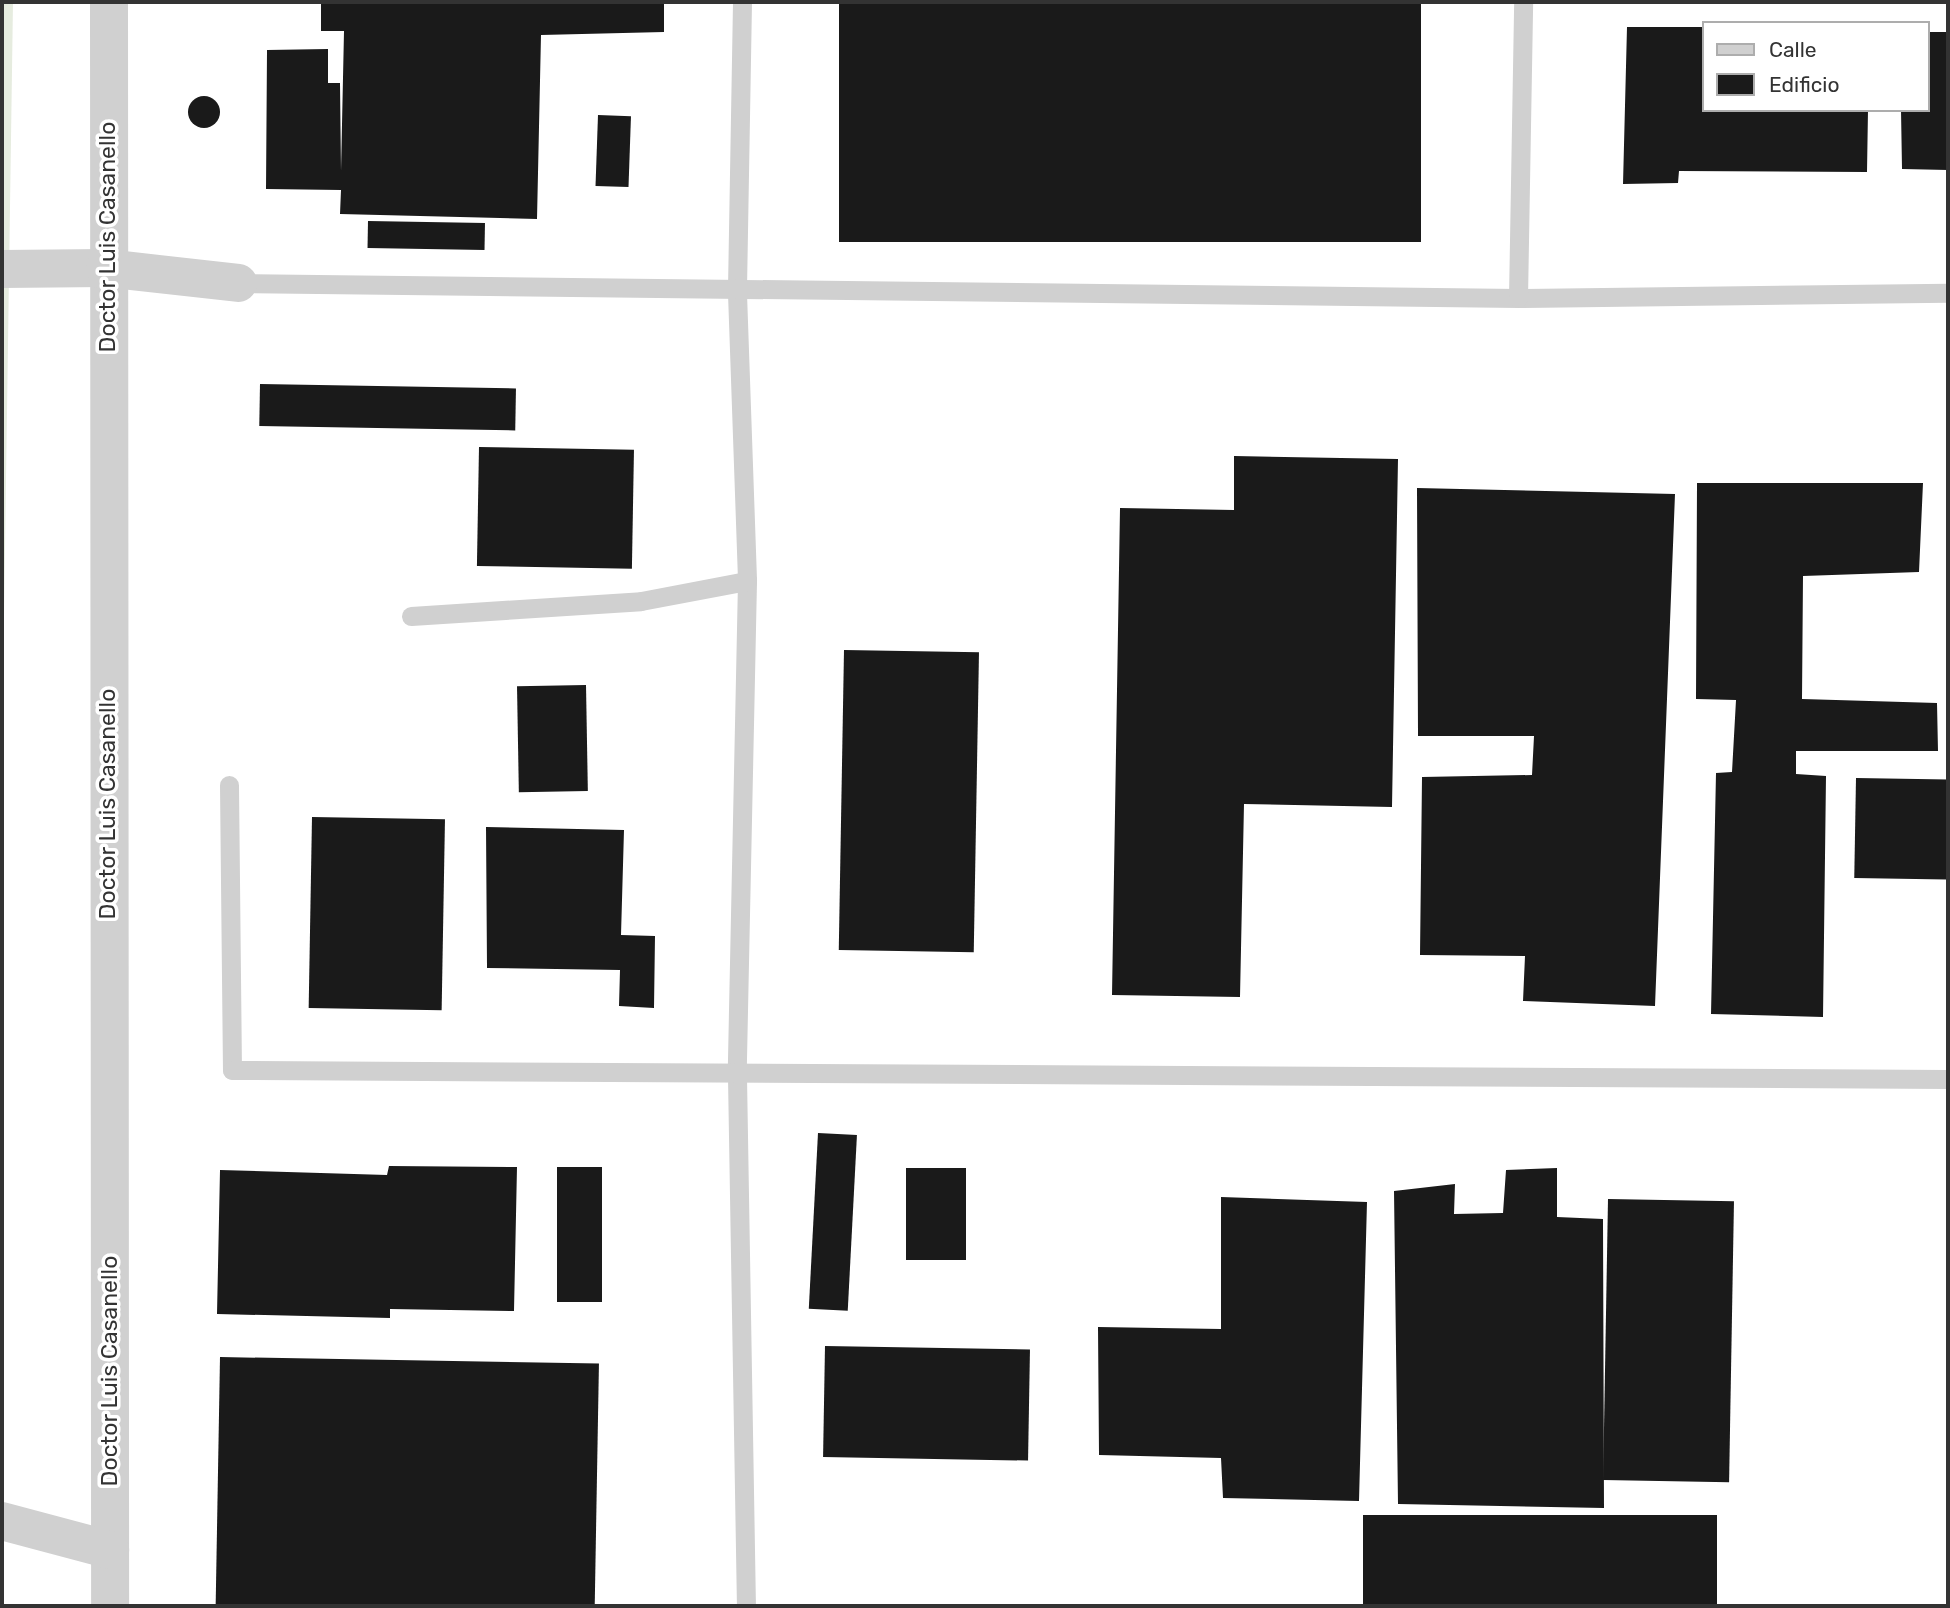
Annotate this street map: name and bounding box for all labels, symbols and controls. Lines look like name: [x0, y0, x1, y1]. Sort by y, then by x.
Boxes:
legend: [1702, 21, 1929, 112]
text: Calle: [1769, 37, 1817, 62]
text: Edificio: [1769, 72, 1839, 97]
street label: Doctor Luis Casanello: [93, 121, 121, 353]
street label: Doctor Luis Casanello: [93, 688, 121, 920]
street label: Doctor Luis Casanello: [95, 1255, 123, 1487]

